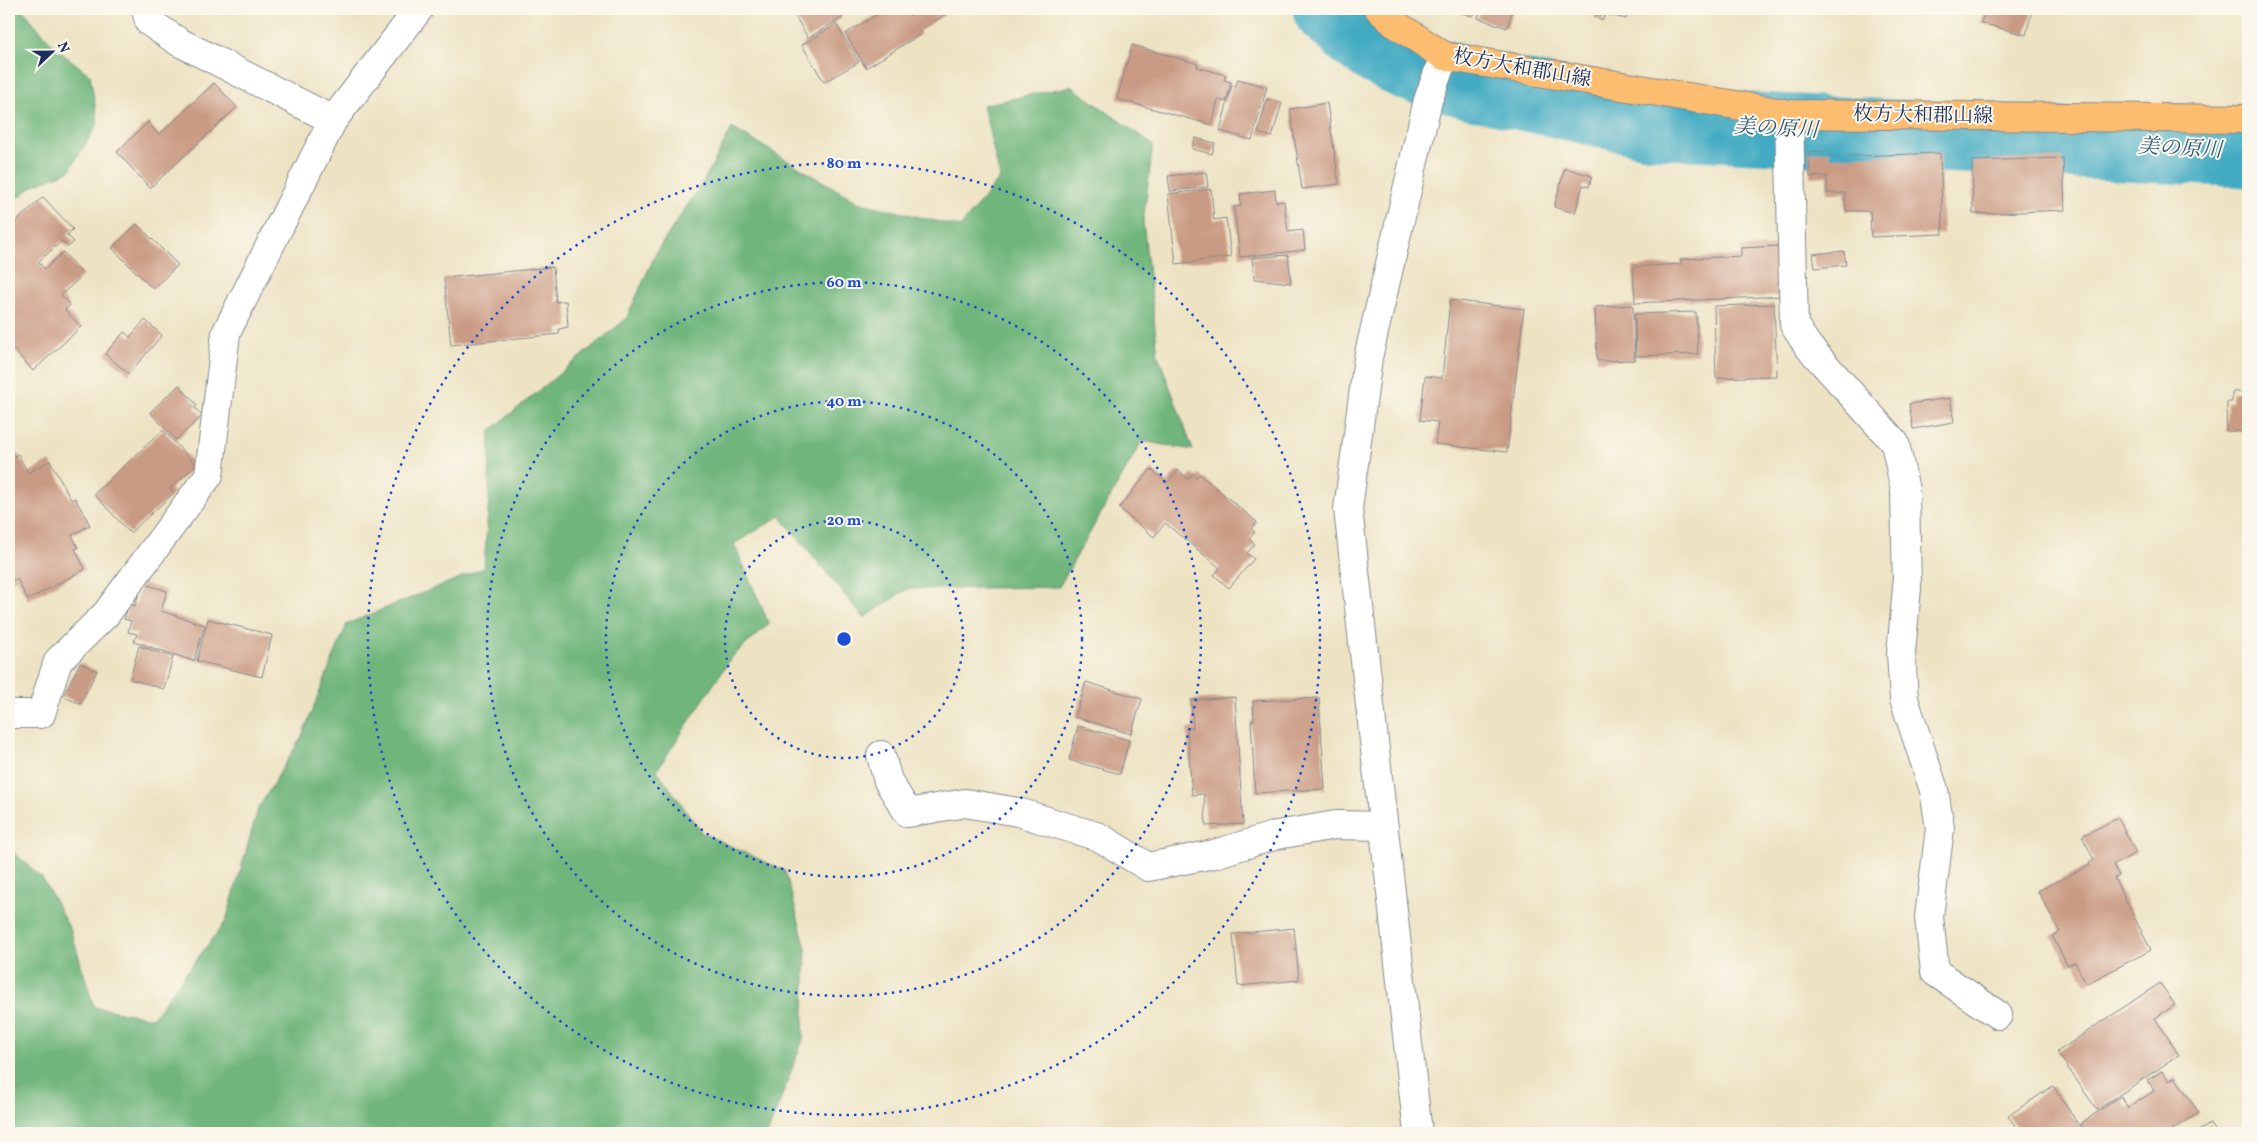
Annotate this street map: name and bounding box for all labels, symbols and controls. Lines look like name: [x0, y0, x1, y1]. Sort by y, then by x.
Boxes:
north arrow: [28, 28, 78, 78]
text: N: [52, 39, 73, 56]
street label: 枚方大和郡山線: [1451, 43, 1593, 95]
street label: 枚方大和郡山線: [1853, 101, 1993, 131]
water label: 美の原川: [1733, 112, 1821, 146]
water label: 美の原川: [2137, 132, 2225, 166]
text: 80 m: [827, 154, 862, 175]
text: 60 m: [827, 273, 862, 294]
text: 40 m: [826, 392, 862, 413]
text: 20 m: [827, 511, 862, 532]
centre of rings: [835, 630, 853, 648]

